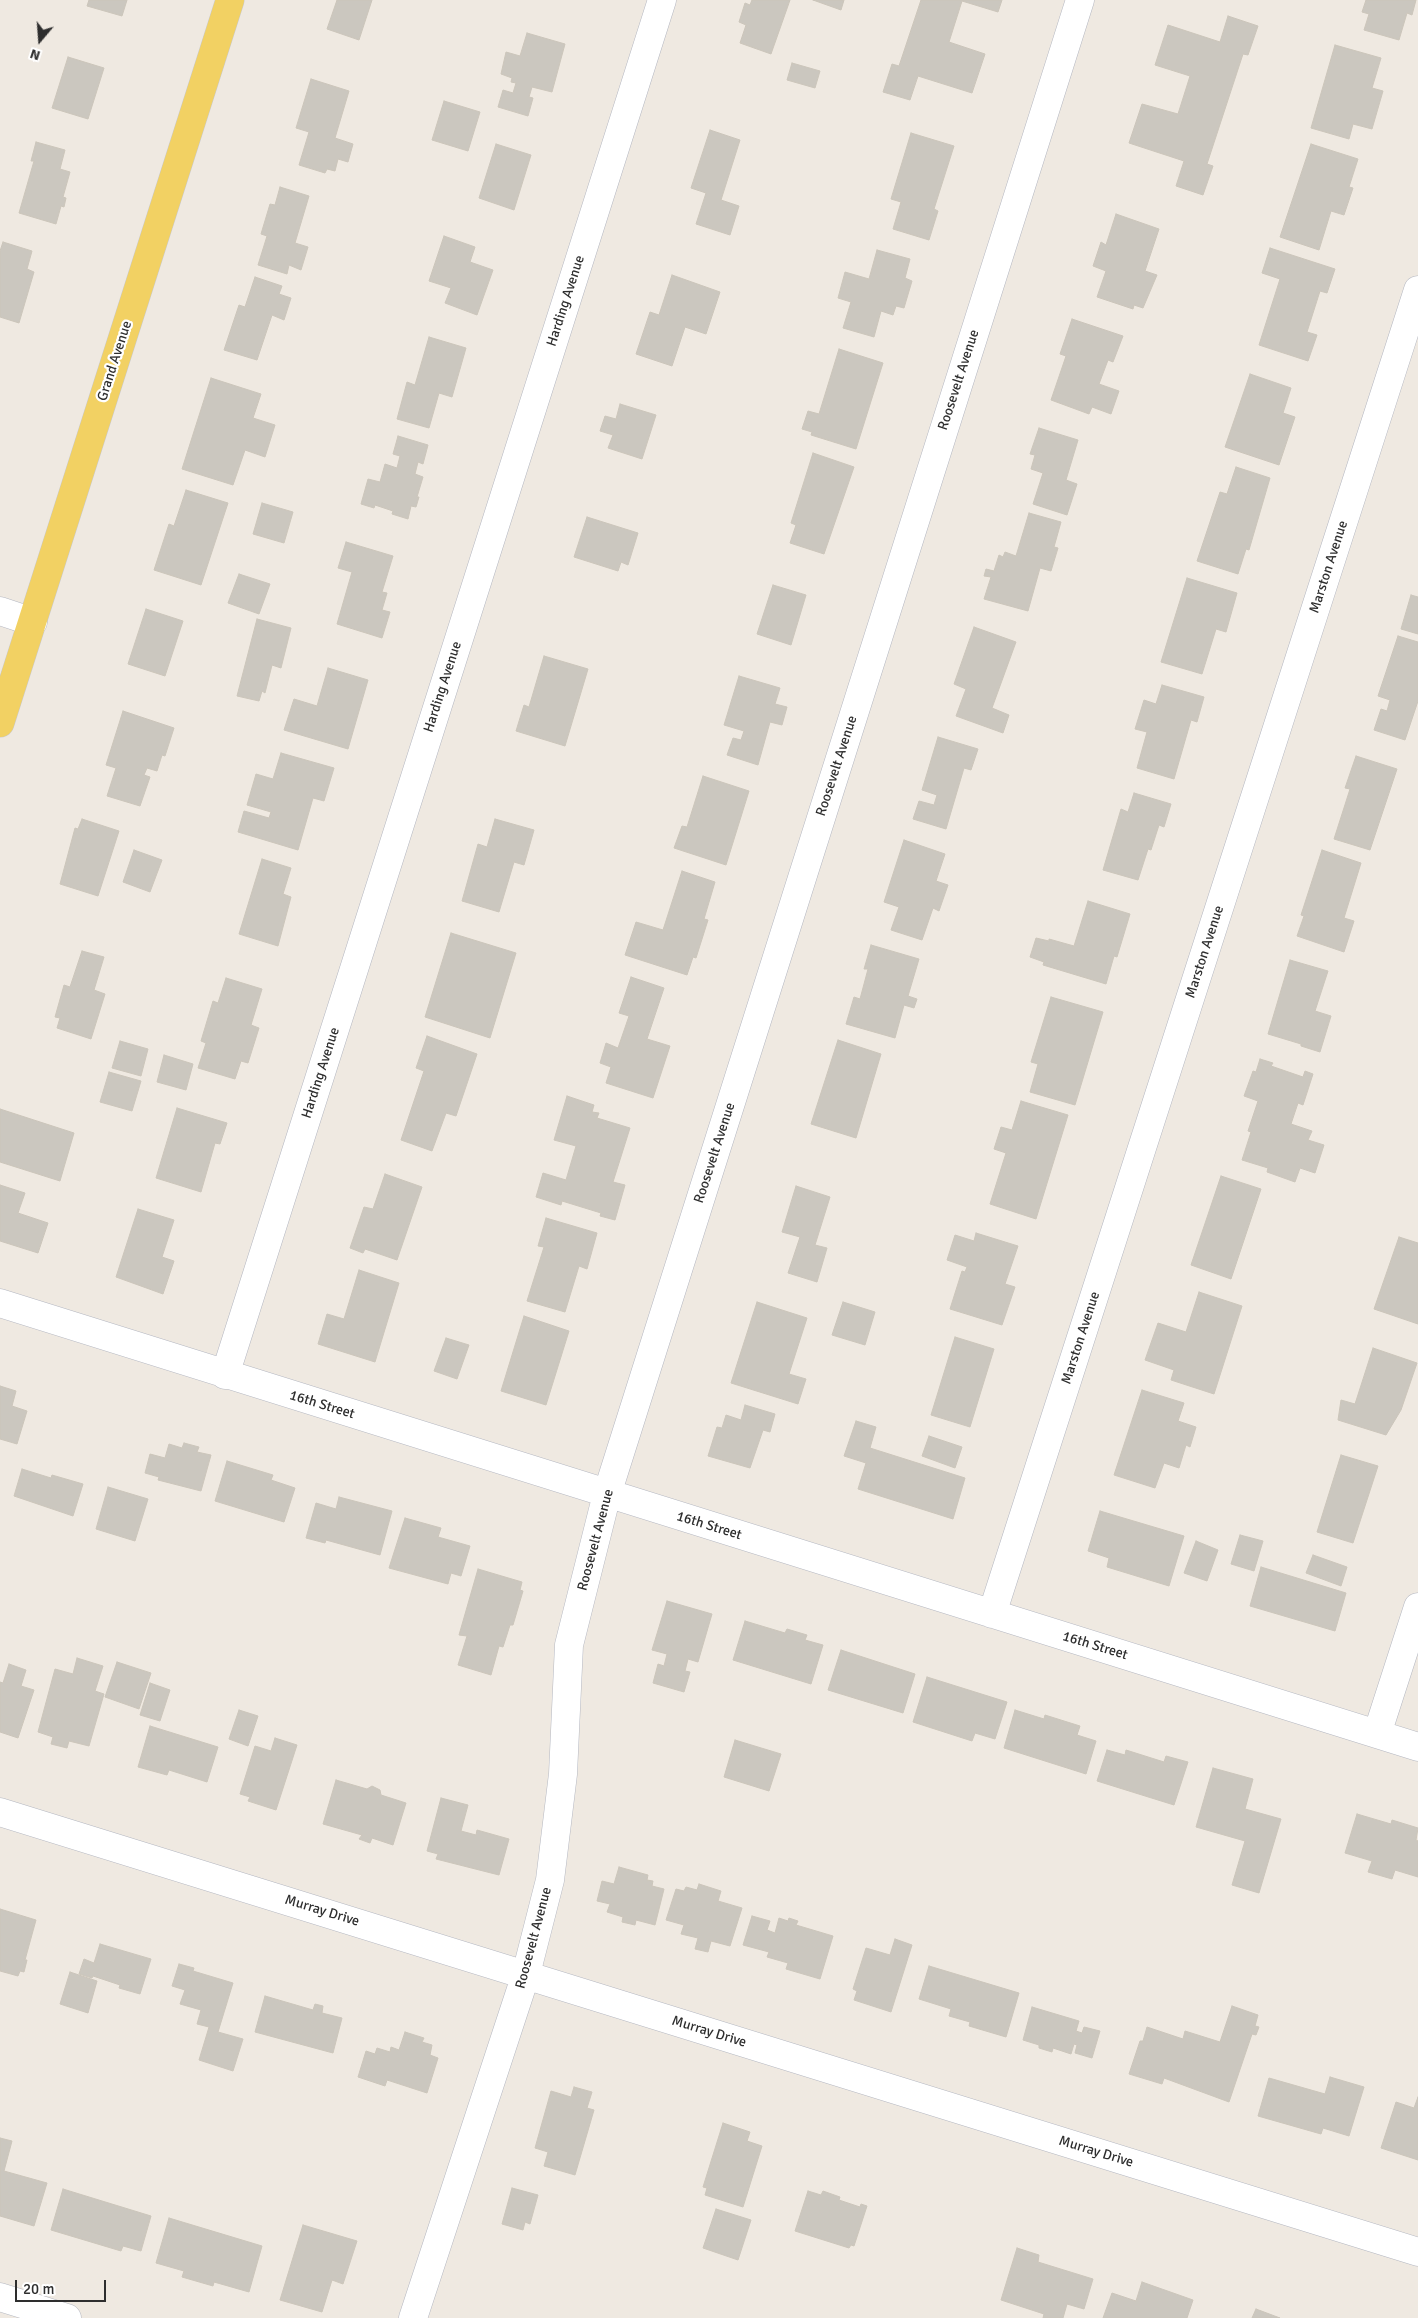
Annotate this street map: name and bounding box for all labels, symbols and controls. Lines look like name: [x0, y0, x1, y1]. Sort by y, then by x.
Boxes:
north arrow: [15, 15, 65, 65]
text: N: [28, 45, 42, 64]
street label: Harding Avenue: [543, 253, 589, 349]
street label: Grand Avenue: [94, 319, 136, 403]
street label: Roosevelt Avenue: [935, 328, 983, 432]
street label: Marston Avenue: [1306, 519, 1352, 615]
street label: Harding Avenue: [420, 639, 466, 735]
street label: Roosevelt Avenue: [813, 714, 861, 818]
street label: Marston Avenue: [1182, 904, 1228, 1000]
street label: Harding Avenue: [298, 1025, 344, 1121]
street label: Roosevelt Avenue: [691, 1101, 739, 1205]
street label: Marston Avenue: [1058, 1290, 1104, 1386]
street label: 16th Street: [287, 1387, 357, 1423]
street label: Roosevelt Avenue: [574, 1487, 618, 1593]
street label: 16th Street: [674, 1508, 744, 1544]
street label: 16th Street: [1060, 1628, 1130, 1664]
street label: Roosevelt Avenue: [512, 1885, 556, 1991]
street label: Murray Drive: [283, 1892, 361, 1930]
street label: Murray Drive: [670, 2013, 748, 2051]
street label: Murray Drive: [1057, 2133, 1135, 2171]
scale bar: [18, 2270, 109, 2302]
text: 20 m: [23, 2280, 54, 2298]

